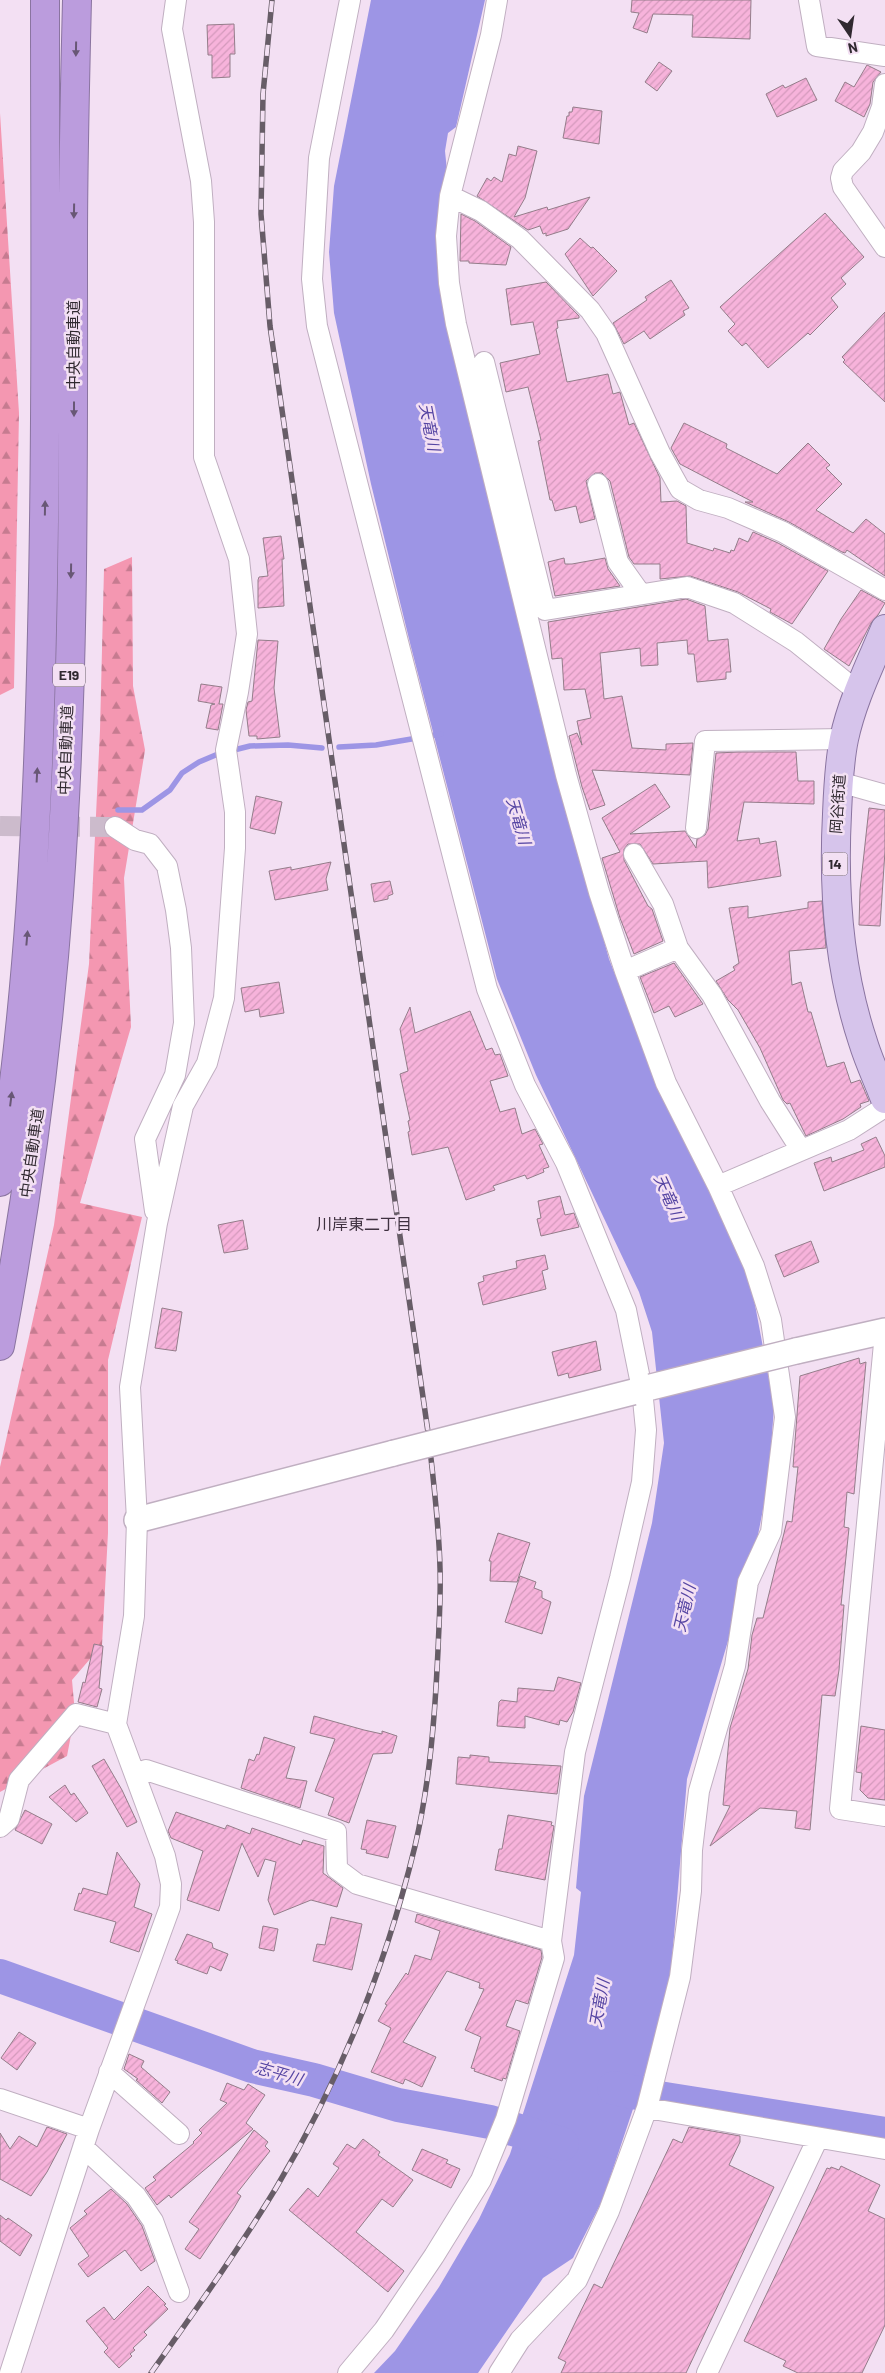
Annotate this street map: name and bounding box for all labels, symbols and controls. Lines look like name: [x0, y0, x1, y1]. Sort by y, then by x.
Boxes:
north arrow: [825, 10, 875, 60]
text: N: [847, 39, 859, 57]
one-way arrow: [72, 41, 80, 57]
one-way arrow: [69, 203, 77, 219]
street label: 中央自動車道: [64, 300, 82, 390]
one-way arrow: [70, 401, 78, 417]
water label: 天竜川: [417, 402, 445, 454]
one-way arrow: [41, 500, 49, 516]
one-way arrow: [67, 563, 75, 579]
road number: E19: [53, 664, 85, 686]
street label: 中央自動車道: [54, 705, 76, 795]
one-way arrow: [34, 767, 42, 783]
street label: 岡谷街道: [826, 773, 848, 834]
water label: 天竜川: [504, 795, 536, 848]
road number: 14: [822, 852, 848, 876]
one-way arrow: [24, 929, 32, 945]
one-way arrow: [7, 1091, 15, 1107]
street label: 中央自動車道: [16, 1107, 46, 1199]
water label: 天竜川: [651, 1171, 689, 1224]
district label: 川岸東二丁目: [316, 1214, 412, 1233]
water label: 天竜川: [669, 1580, 699, 1633]
water label: 天竜川: [585, 1976, 612, 2028]
water label: 志平川: [253, 2057, 307, 2089]

